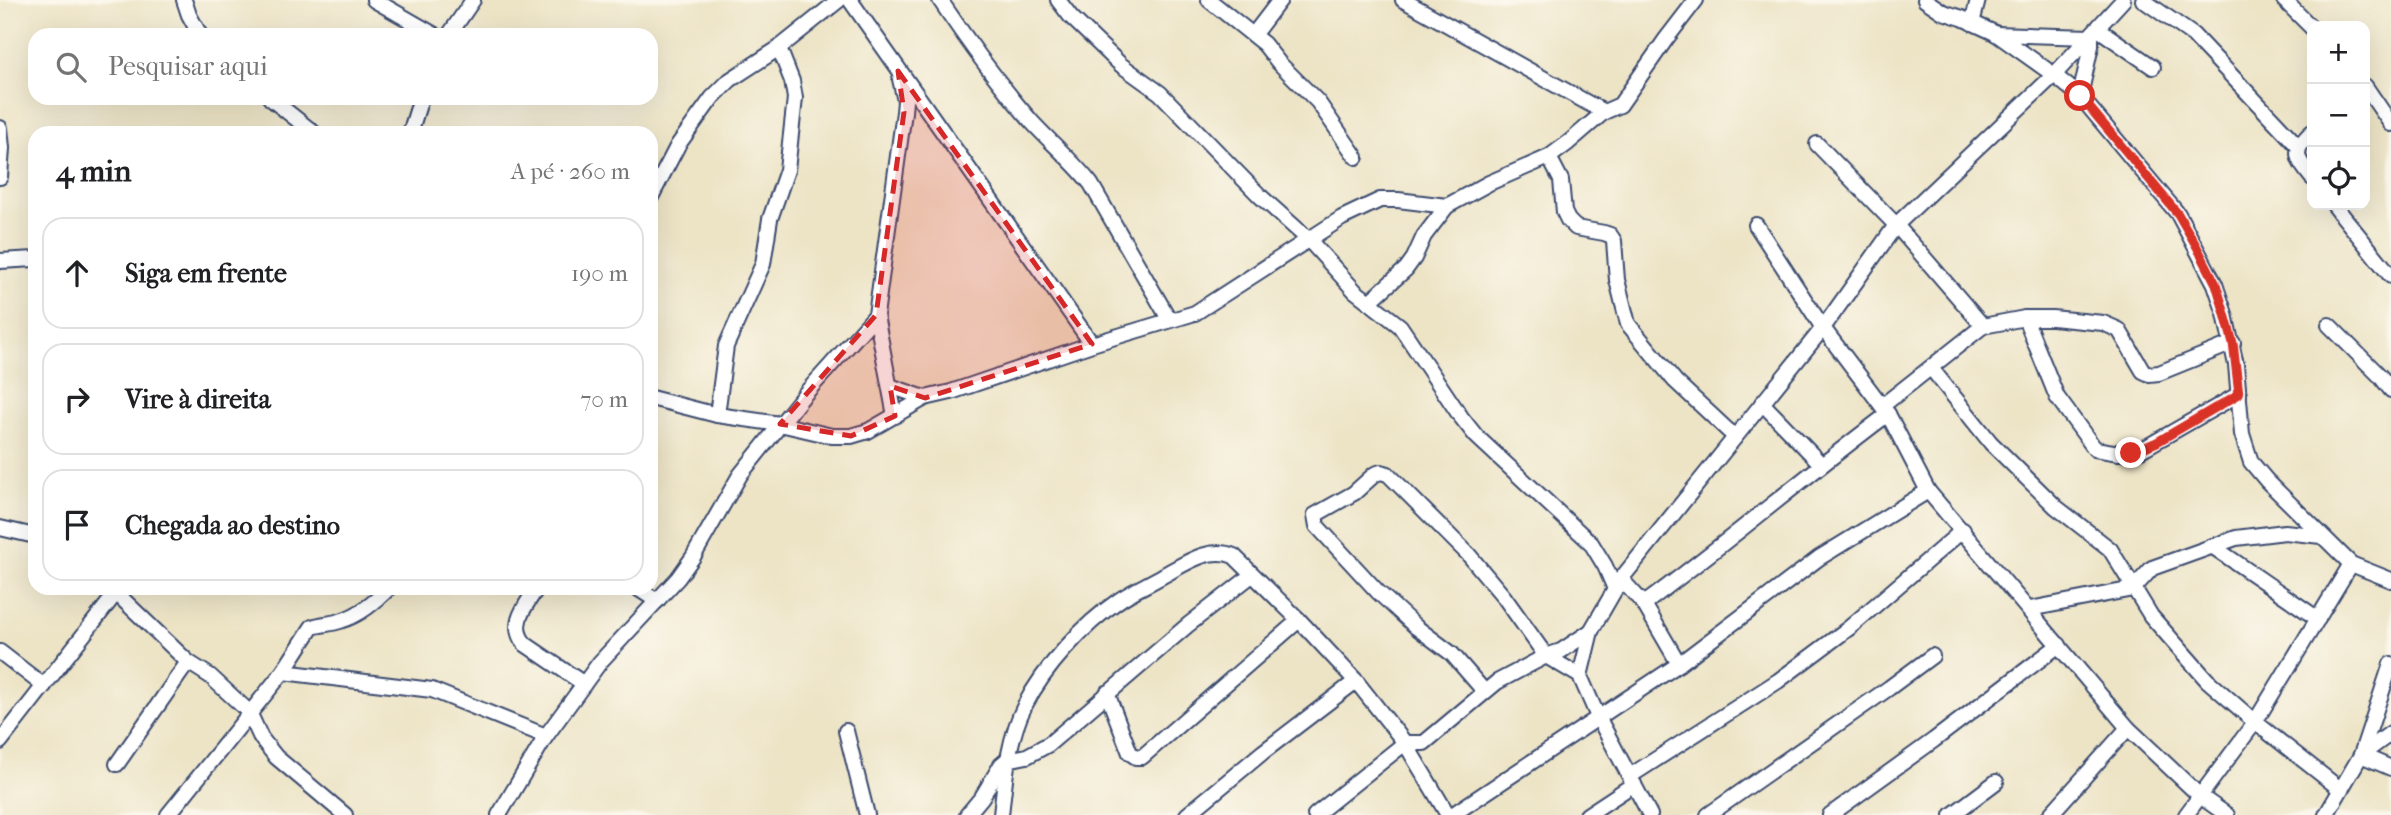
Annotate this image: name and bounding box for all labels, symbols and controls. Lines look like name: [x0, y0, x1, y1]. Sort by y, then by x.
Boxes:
map controls: [2307, 21, 2370, 210]
button: +: [2307, 21, 2370, 84]
search box: [28, 28, 658, 105]
icon: search: [52, 48, 90, 86]
text: Pesquisar aqui: [108, 51, 268, 82]
route start: [2064, 80, 2095, 111]
button: −: [2307, 84, 2370, 147]
button: locate: [2307, 147, 2370, 210]
text: 4 min: [56, 154, 131, 189]
text: A pé · 260 m: [511, 158, 630, 185]
icon: ahead: [58, 254, 96, 292]
text: Siga em frente: [125, 258, 287, 289]
text: 190 m: [571, 260, 628, 287]
icon: right: [58, 380, 96, 418]
text: Vire à direita: [125, 384, 271, 415]
text: 70 m: [580, 386, 628, 413]
route end: [2115, 437, 2146, 468]
icon: arrive: [58, 506, 96, 544]
text: Chegada ao destino: [125, 510, 340, 541]

